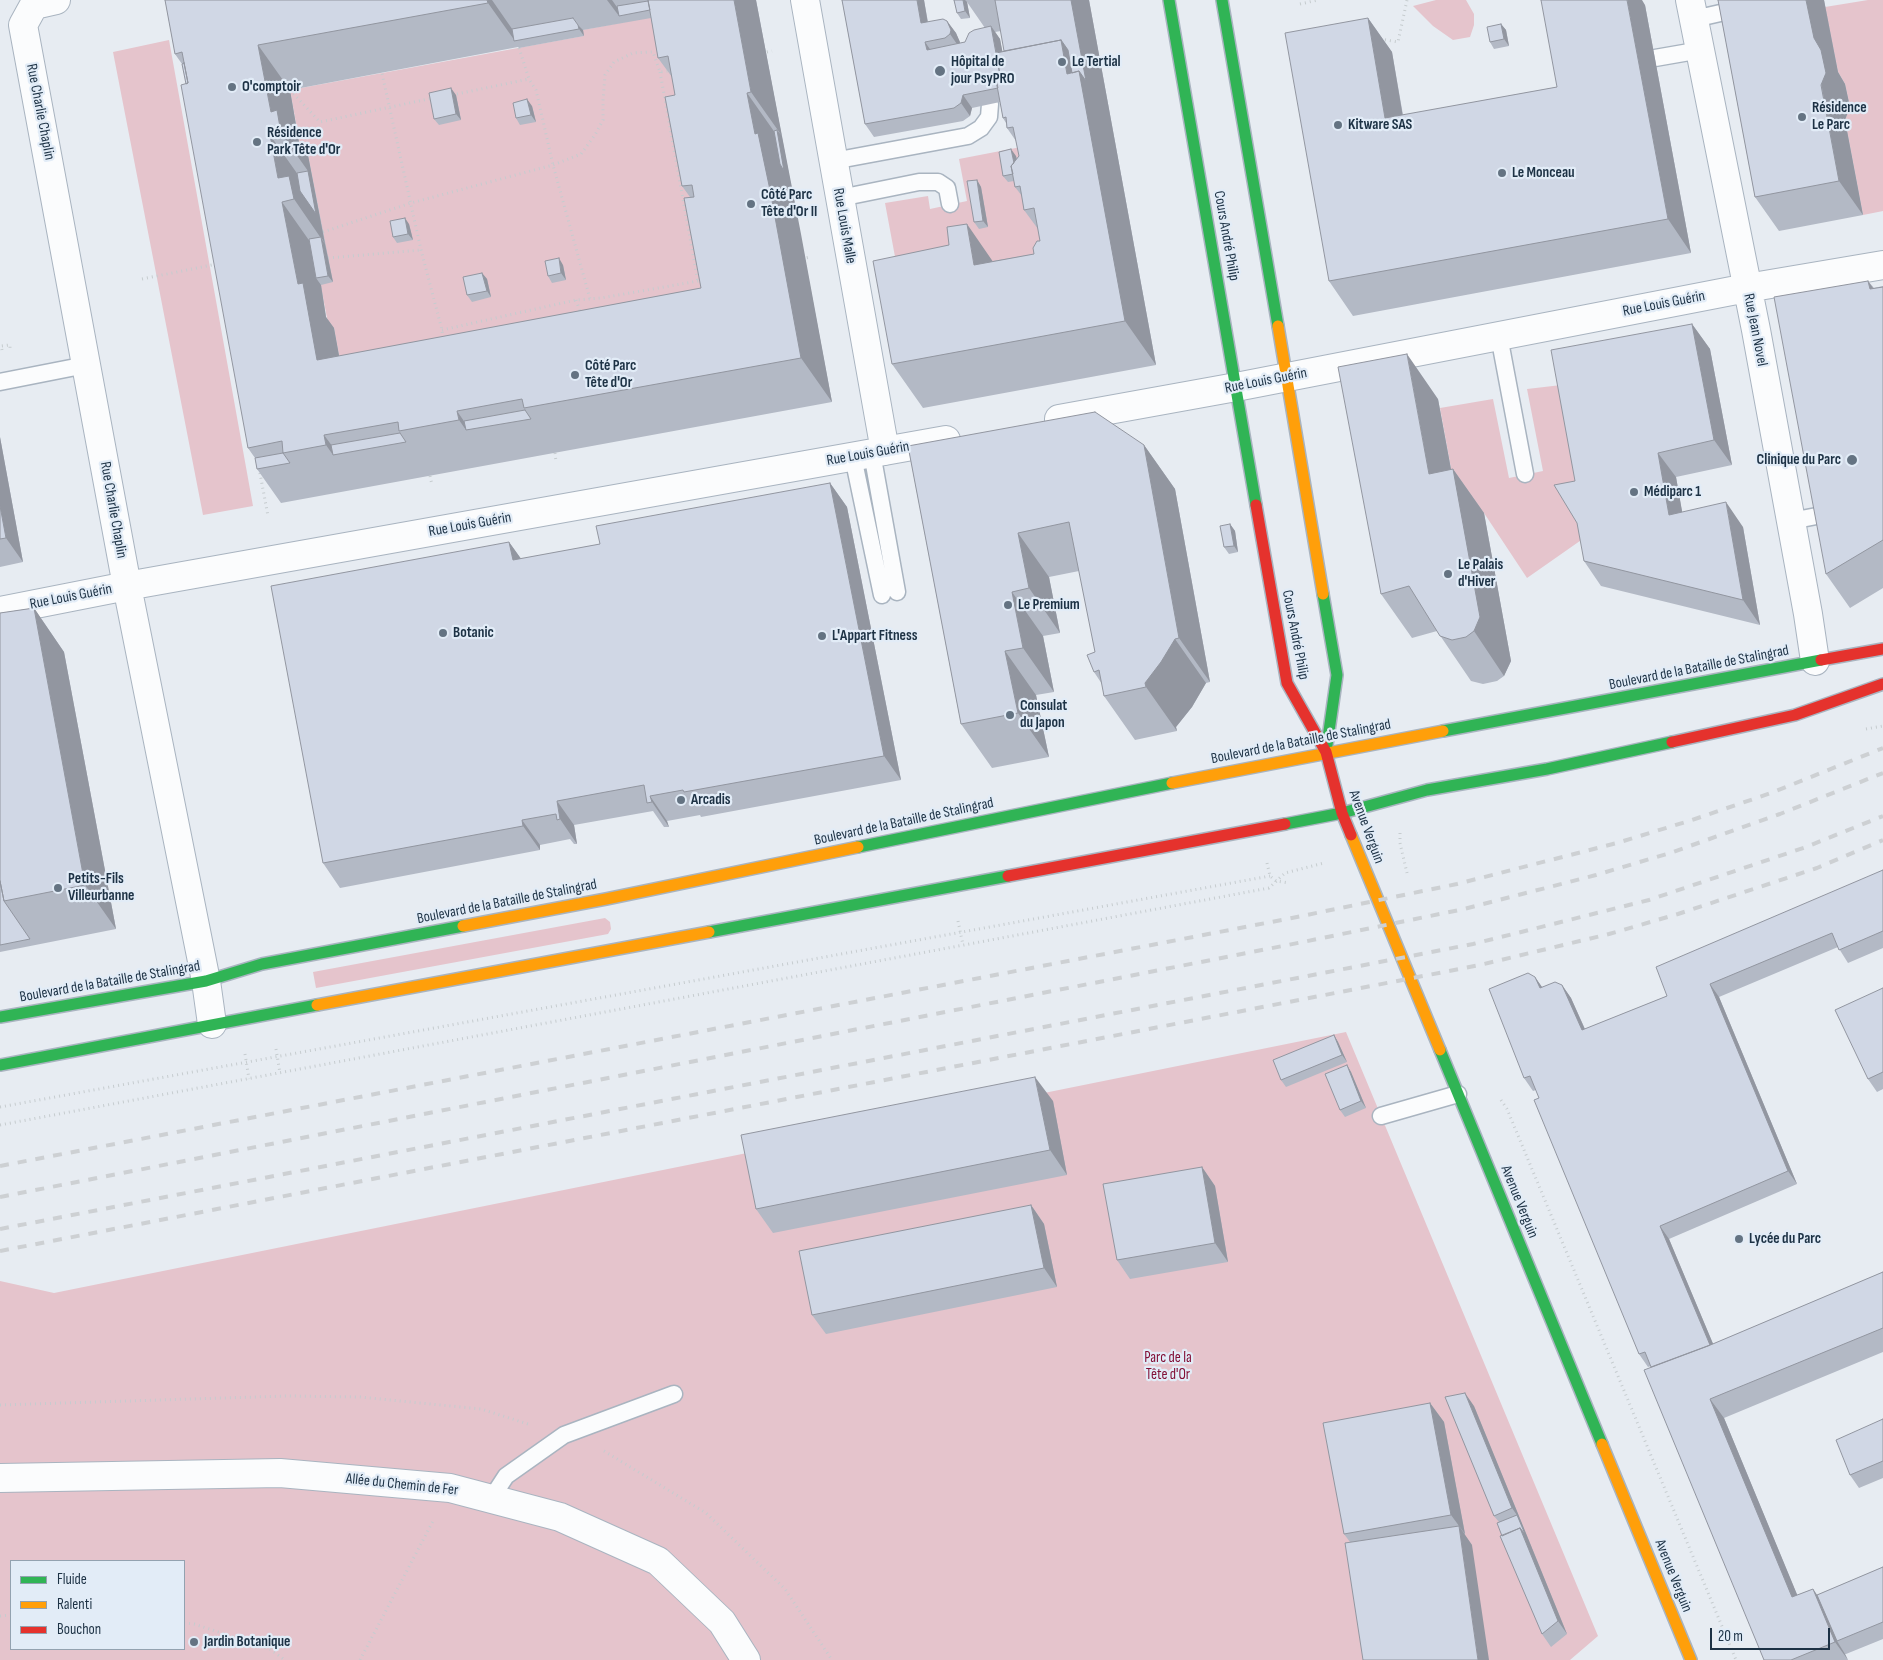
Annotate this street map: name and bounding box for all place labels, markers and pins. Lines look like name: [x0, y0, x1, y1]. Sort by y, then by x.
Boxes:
place label: Hôpital de jour PsyPRO: [951, 53, 1015, 88]
place label: Le Tertial: [1072, 53, 1121, 71]
marker: Le Tertial: [1056, 56, 1068, 68]
marker: Hôpital de jour PsyPRO: [933, 64, 947, 78]
place label: O'comptoir: [242, 78, 301, 96]
marker: O'comptoir: [226, 81, 238, 93]
place label: Résidence Le Parc: [1812, 99, 1867, 134]
marker: Résidence Le Parc: [1796, 111, 1808, 123]
place label: Kitware SAS: [1348, 116, 1412, 134]
marker: Kitware SAS: [1332, 119, 1344, 131]
place label: Résidence Park Tête d'Or: [267, 124, 340, 159]
marker: Résidence Park Tête d'Or: [251, 136, 263, 148]
place label: Le Monceau: [1512, 164, 1575, 182]
marker: Le Monceau: [1496, 167, 1508, 179]
place label: Côté Parc Tête d'Or II: [761, 186, 817, 221]
marker: Côté Parc Tête d'Or II: [745, 198, 757, 210]
place label: Côté Parc Tête d'Or: [585, 357, 636, 392]
marker: Côté Parc Tête d'Or: [569, 369, 581, 381]
place label: Clinique du Parc: [1756, 451, 1841, 469]
marker: Clinique du Parc: [1845, 453, 1859, 467]
place label: Médiparc 1: [1644, 483, 1701, 501]
marker: Médiparc 1: [1628, 486, 1640, 498]
place label: Le Palais d'Hiver: [1458, 556, 1503, 591]
marker: Le Palais d'Hiver: [1442, 568, 1454, 580]
place label: Le Premium: [1018, 596, 1080, 614]
marker: Le Premium: [1002, 599, 1014, 611]
place label: Botanic: [453, 624, 494, 642]
marker: Botanic: [437, 627, 449, 639]
place label: L'Appart Fitness: [832, 627, 917, 645]
marker: L'Appart Fitness: [816, 630, 828, 642]
place label: Consulat du Japon: [1020, 697, 1067, 732]
marker: Consulat du Japon: [1004, 709, 1016, 721]
place label: Arcadis: [691, 791, 730, 809]
marker: Arcadis: [675, 794, 687, 806]
place label: Petits-Fils Villeurbanne: [68, 870, 134, 905]
marker: Petits-Fils Villeurbanne: [52, 882, 64, 894]
place label: Lycée du Parc: [1749, 1230, 1821, 1248]
marker: Lycée du Parc: [1733, 1233, 1745, 1245]
place label: Jardin Botanique: [204, 1633, 291, 1651]
marker: Jardin Botanique: [188, 1636, 200, 1648]

